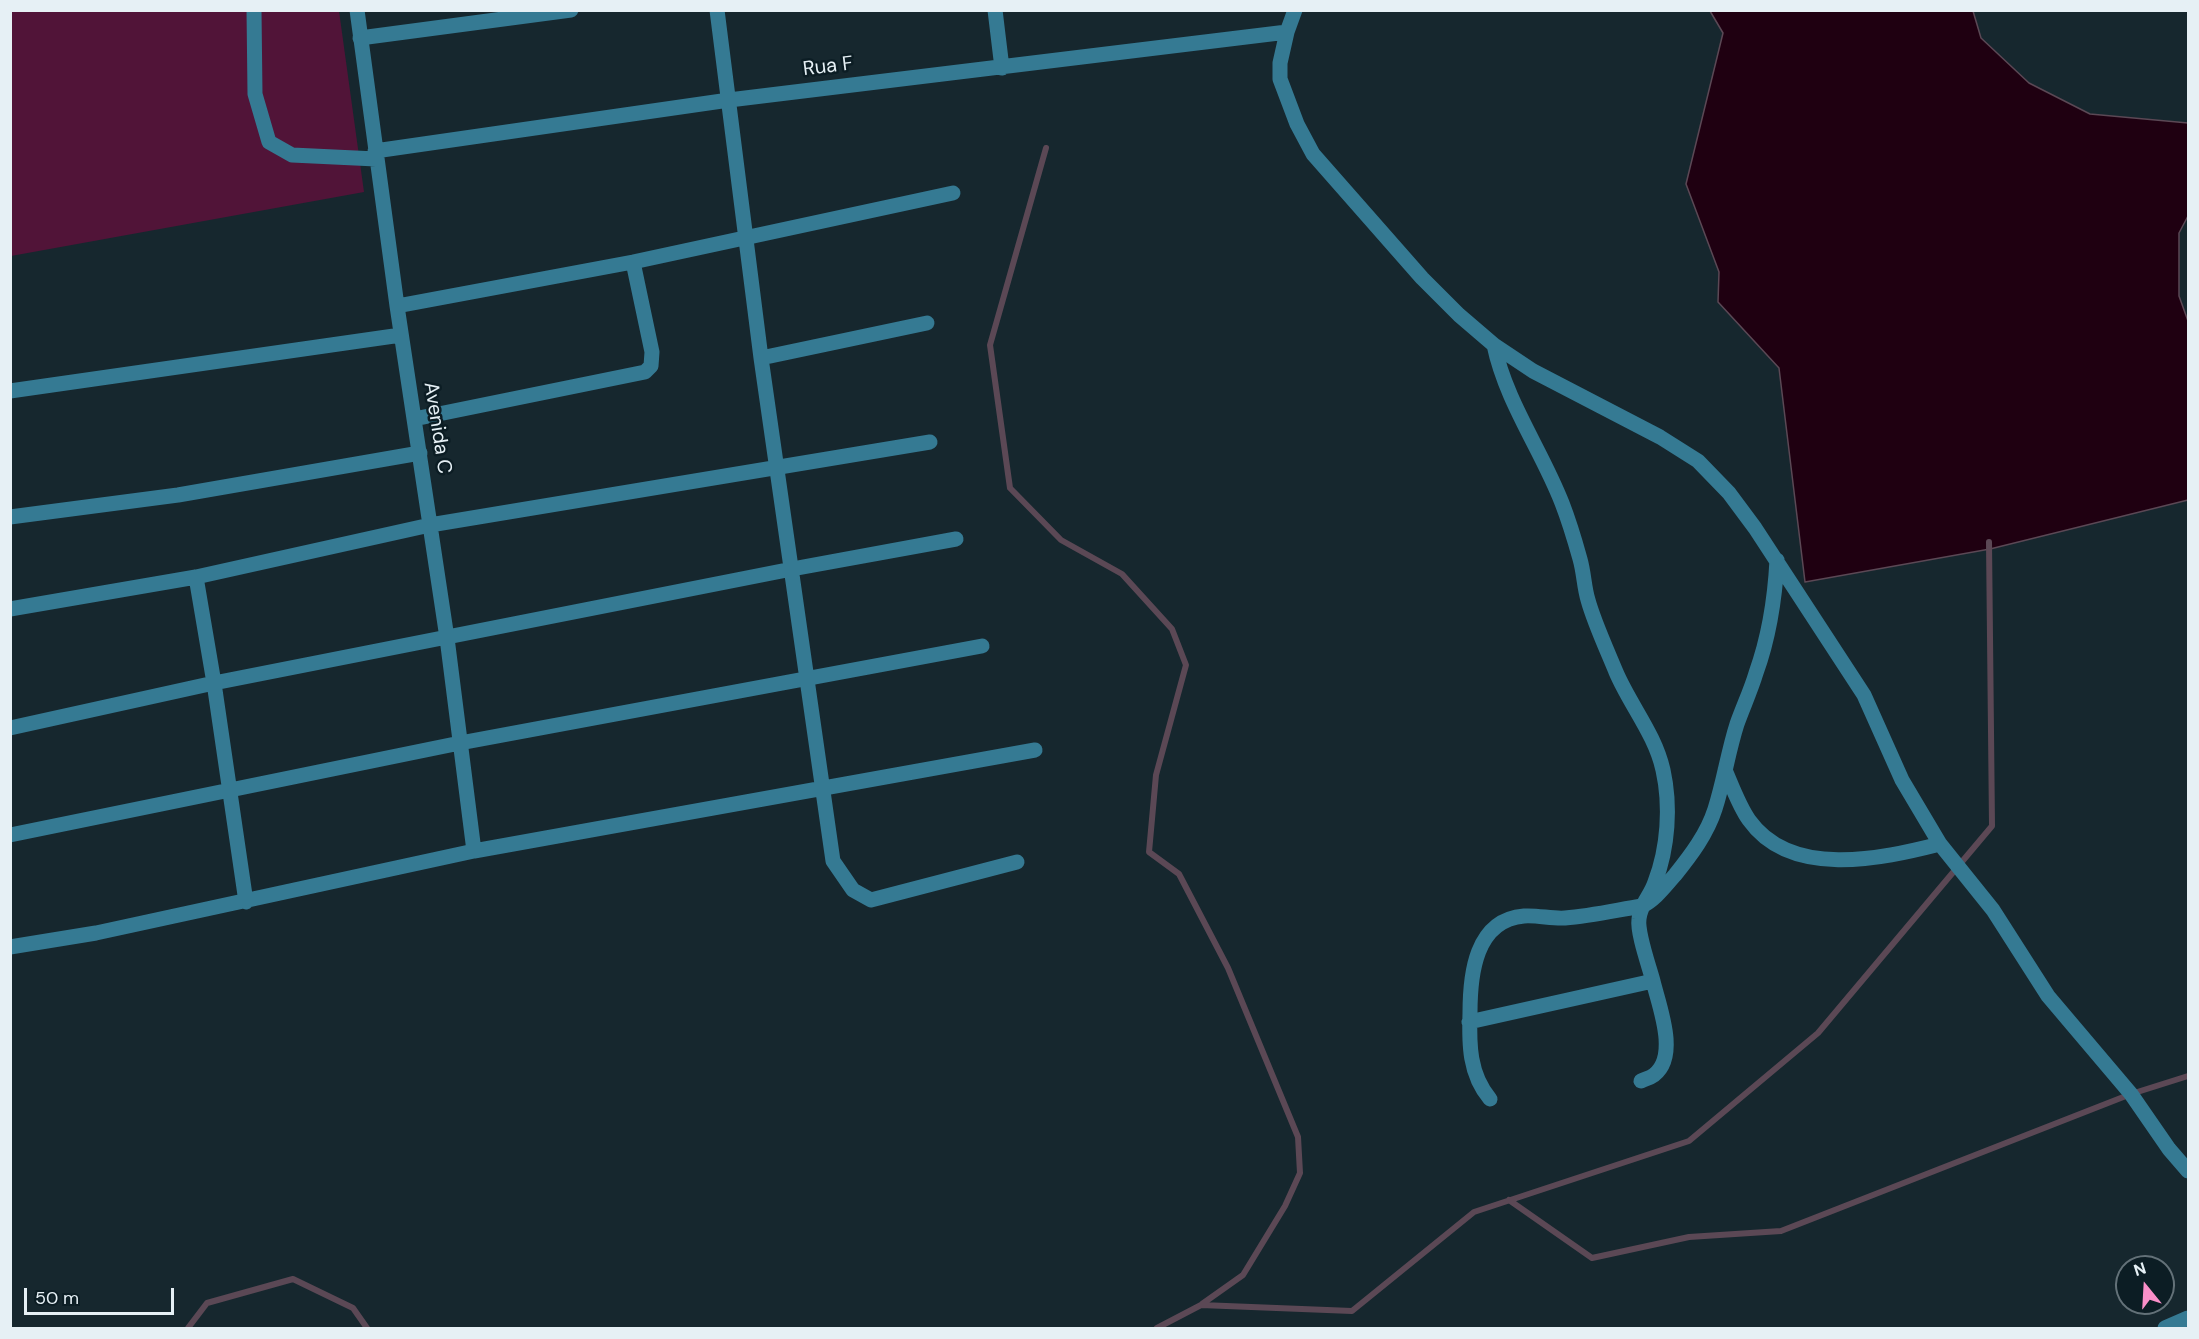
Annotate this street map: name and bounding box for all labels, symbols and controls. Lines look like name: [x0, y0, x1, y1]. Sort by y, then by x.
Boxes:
street label: Rua F: [802, 52, 854, 82]
street label: Avenida C: [418, 380, 456, 476]
north arrow: [2115, 1255, 2175, 1315]
text: N: [2131, 1258, 2149, 1281]
scale bar: [27, 1276, 177, 1314]
text: 50 m: [35, 1286, 79, 1310]

